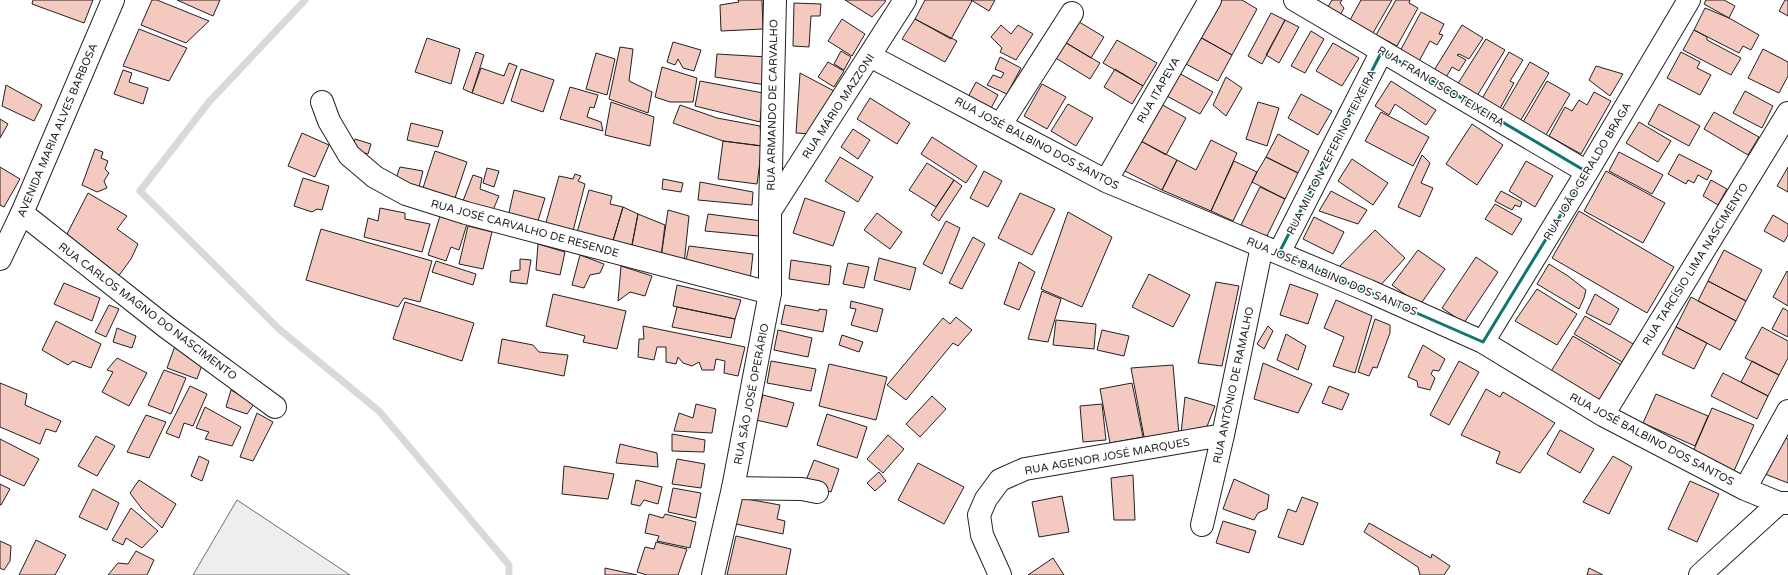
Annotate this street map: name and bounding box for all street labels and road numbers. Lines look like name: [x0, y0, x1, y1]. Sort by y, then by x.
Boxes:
street label: RUA ARMANDO DE CARVALHO: [765, 19, 780, 191]
street label: AVENIDA MARIA ALVES BARBOSA: [15, 41, 100, 219]
street label: RUA FRANCISCO TEIXEIRA: [1375, 43, 1507, 130]
street label: RUA MÁRIO MAZZONI: [799, 51, 877, 161]
street label: RUA ITAPEVA: [1134, 55, 1183, 126]
street label: RUA MILTON ZEFERINO TEIXEIRA: [1284, 68, 1379, 237]
street label: RUA JOSÉ BALBINO DOS SANTOS: [952, 94, 1122, 192]
street label: RUA JOÃO GERALDO BRAGA: [1541, 100, 1634, 243]
street label: RUA TARCÍSIO LIMA NASCIMENTO: [1639, 180, 1751, 348]
street label: RUA JOSÉ CARVALHO DE RESENDE: [429, 196, 621, 260]
street label: RUA JOSÉ BALBINO DOS SANTOS: [1245, 234, 1420, 318]
street label: RUA CARLOS MAGNO DO NASCIMENTO: [56, 240, 239, 383]
street label: RUA ANTÔNIO DE RAMALHO: [1211, 306, 1256, 465]
street label: RUA SÃO JOSÉ OPERÁRIO: [730, 322, 772, 466]
street label: RUA JOSÉ BALBINO DOS SANTOS: [1567, 390, 1737, 488]
street label: RUA AGENOR JOSÉ MARQUES: [1023, 435, 1191, 477]

